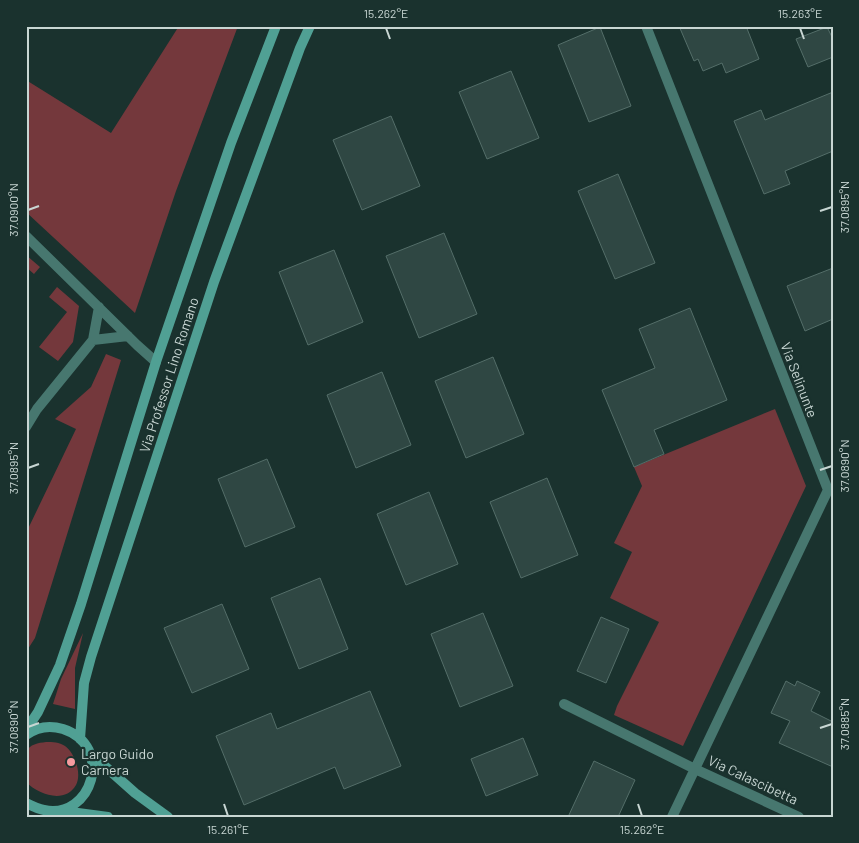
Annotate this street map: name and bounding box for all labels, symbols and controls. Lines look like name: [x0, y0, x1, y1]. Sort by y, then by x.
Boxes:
text: 15.262°E: [364, 6, 408, 20]
text: 15.263°E: [778, 6, 822, 20]
text: 37.0895°N: [837, 181, 851, 233]
text: 37.0900°N: [6, 183, 20, 237]
street label: Via Professor Lino Romano: [135, 295, 202, 455]
street label: Via Selinunte: [777, 340, 822, 420]
text: 37.0890°N: [837, 440, 851, 493]
text: 37.0895°N: [6, 442, 20, 494]
text: 37.0885°N: [837, 698, 851, 750]
text: 37.0890°N: [6, 701, 20, 754]
place label: Largo Guido Carnera: [81, 745, 154, 778]
street label: Via Calascibetta: [705, 751, 801, 808]
marker: Largo Guido Carnera: [65, 756, 77, 768]
text: 15.261°E: [207, 822, 249, 836]
text: 15.262°E: [620, 822, 664, 836]

